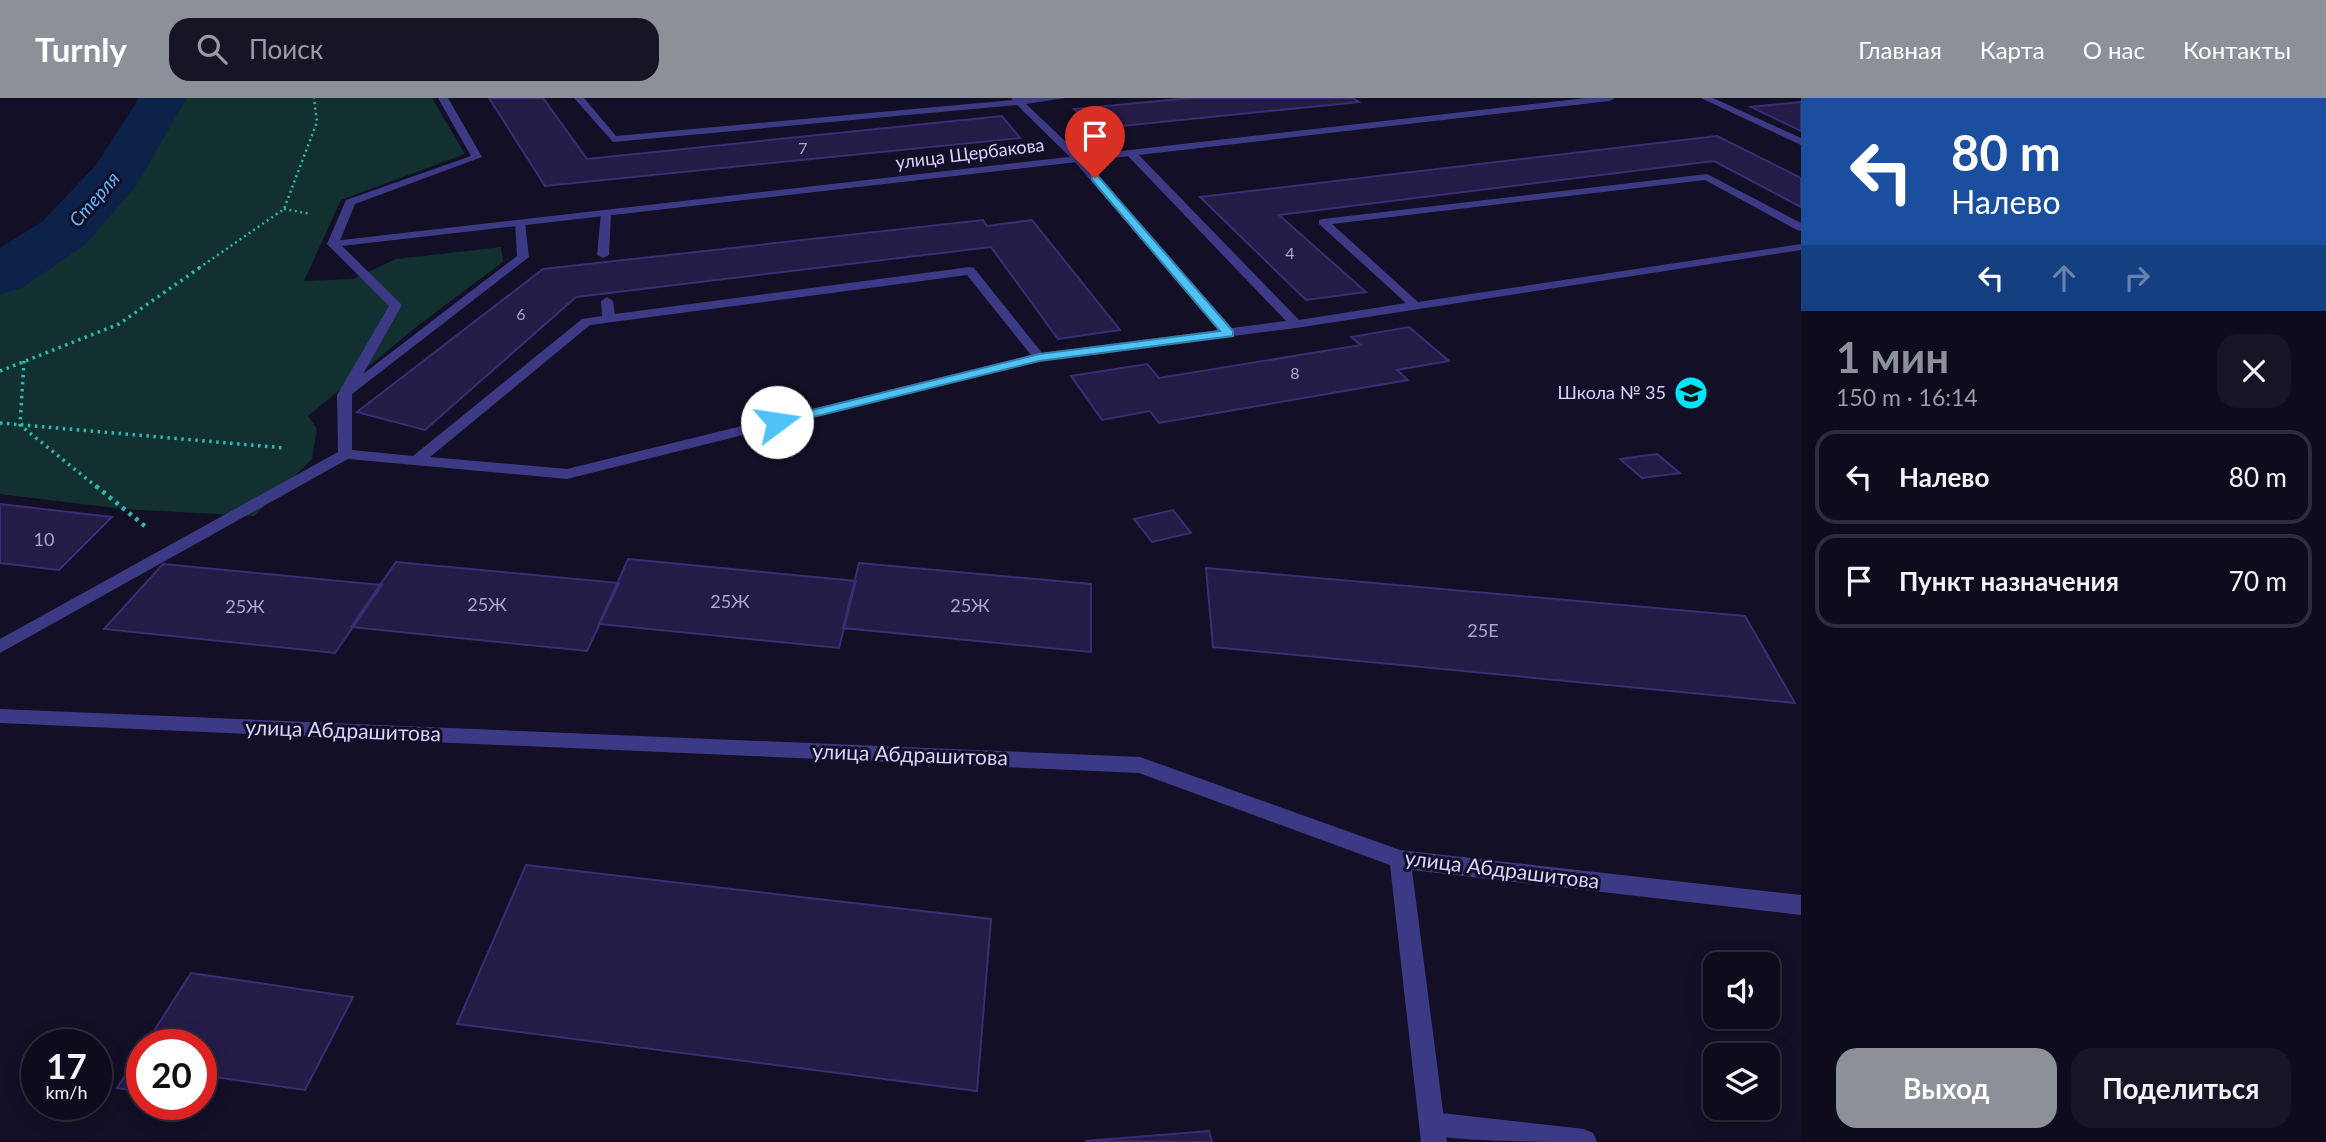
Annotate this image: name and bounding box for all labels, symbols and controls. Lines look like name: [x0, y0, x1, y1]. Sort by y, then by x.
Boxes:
search box: [169, 18, 659, 81]
text: Turnly: [35, 29, 127, 69]
icon: search: [193, 30, 231, 68]
text: Поиск: [249, 33, 323, 65]
text: Главная: [1858, 35, 1942, 64]
text: Карта: [1980, 35, 2045, 64]
text: О нас: [2083, 35, 2145, 64]
text: Контакты: [2183, 35, 2291, 64]
pin: [1065, 106, 1125, 178]
icon: arrive: [1076, 117, 1114, 155]
text: 80 m: [1951, 123, 2061, 181]
icon: left: [1836, 126, 1927, 217]
street label: улица Щербакова: [894, 133, 1045, 173]
house number: 7: [798, 138, 808, 157]
water label: Стерля: [64, 167, 124, 231]
text: Налево: [1951, 182, 2061, 221]
house number: 4: [1285, 243, 1295, 262]
icon: left: [1972, 259, 2010, 297]
icon: ahead: [2045, 259, 2083, 297]
icon: right: [2118, 259, 2156, 297]
house number: 6: [516, 304, 526, 323]
text: 1 мин: [1836, 332, 1949, 382]
button: close: [2217, 334, 2291, 408]
house number: 8: [1290, 363, 1300, 382]
school or university icon: Школа № 35: [1672, 374, 1710, 412]
place label: Школа № 35: [1557, 381, 1666, 403]
text: 150 m · 16:14: [1836, 383, 1978, 411]
position arrow: [740, 385, 814, 459]
icon: left: [1840, 458, 1878, 496]
text: Налево: [1899, 461, 1989, 493]
text: 80 m: [2229, 461, 2287, 493]
house number: 10: [34, 528, 54, 550]
icon: arrive: [1840, 562, 1878, 600]
text: Пункт назначения: [1899, 565, 2119, 597]
text: 70 m: [2229, 565, 2287, 597]
house number: 25Ж: [710, 590, 750, 612]
house number: 25Ж: [467, 593, 507, 615]
house number: 25Ж: [950, 594, 990, 616]
house number: 25Ж: [225, 595, 265, 617]
house number: 25Е: [1467, 619, 1499, 641]
street label: улица Абдрашитова: [245, 714, 441, 745]
street label: улица Абдрашитова: [812, 738, 1008, 769]
street label: улица Абдрашитова: [1403, 844, 1601, 893]
map controls: [1703, 952, 1780, 1120]
button: sound: [1703, 952, 1780, 1029]
speed limit sign: 20: [126, 1029, 217, 1120]
button: layers: [1703, 1043, 1780, 1120]
text: 17: [46, 1044, 87, 1086]
button: Выход: [1836, 1048, 2057, 1128]
button: Поделиться: [2071, 1048, 2291, 1128]
text: km/h: [45, 1081, 88, 1103]

